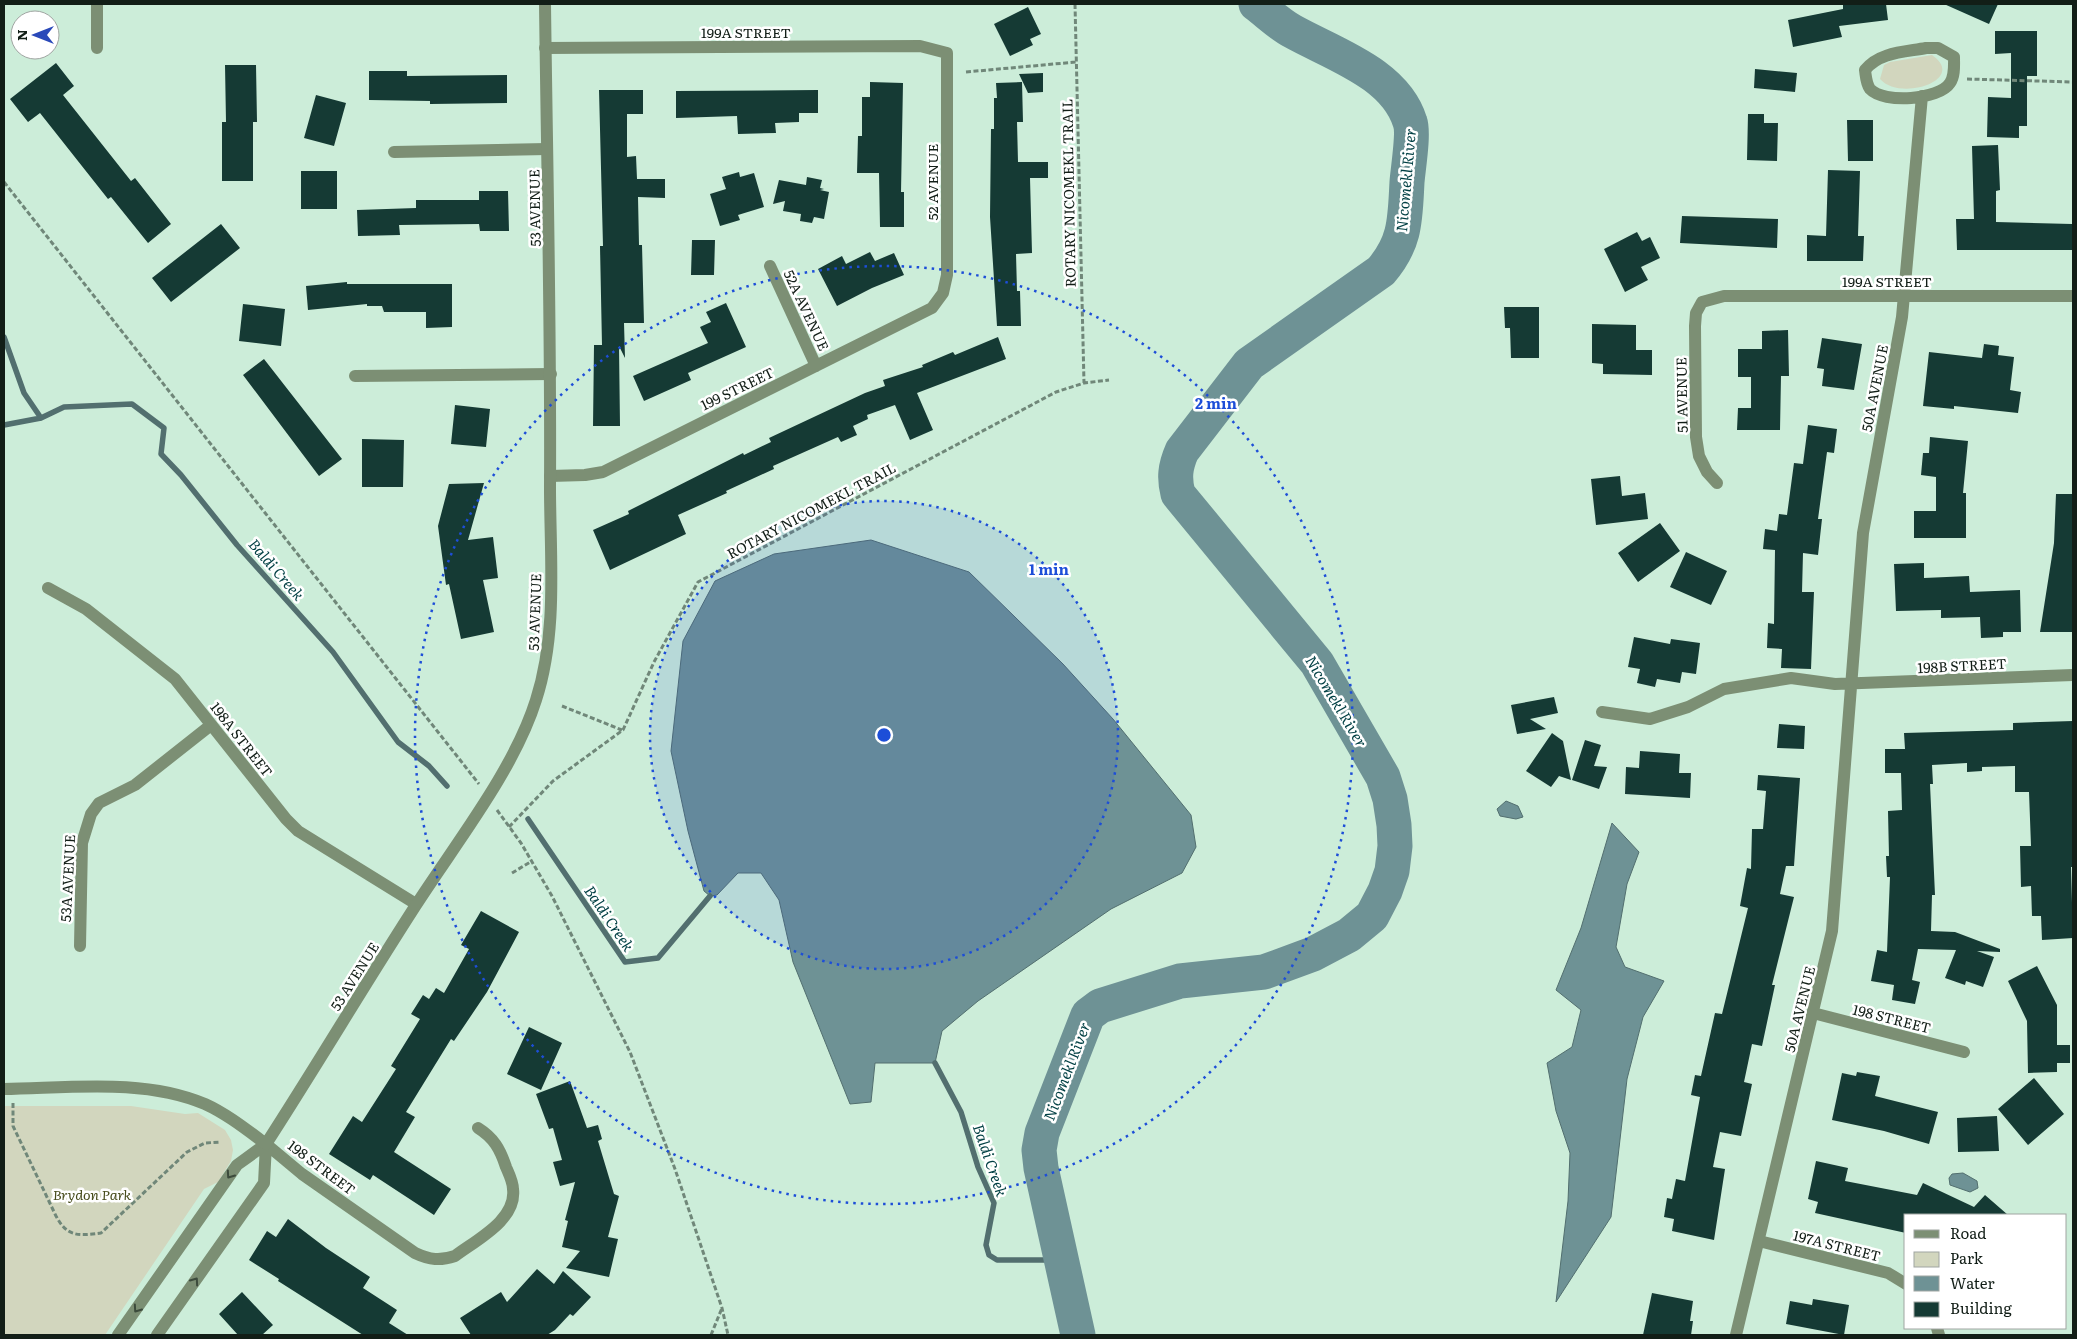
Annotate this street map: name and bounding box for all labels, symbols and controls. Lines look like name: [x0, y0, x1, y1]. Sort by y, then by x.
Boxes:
north arrow: [10, 10, 60, 60]
street label: 199A STREET: [701, 22, 791, 42]
text: N: [11, 29, 31, 41]
street label: ROTARY NICOMEKL TRAIL: [1056, 98, 1080, 288]
water label: Nicomekl River: [1389, 127, 1421, 233]
street label: 52 AVENUE: [922, 144, 942, 220]
street label: 53 AVENUE: [523, 169, 545, 247]
street label: 52A AVENUE: [780, 266, 835, 354]
street label: 199A STREET: [1842, 271, 1932, 291]
street label: 50A AVENUE: [1856, 343, 1892, 433]
street label: 51 AVENUE: [1670, 357, 1692, 433]
street label: 199 STREET: [697, 362, 777, 414]
text: 2 min: [1195, 391, 1238, 414]
street label: ROTARY NICOMEKL TRAIL: [723, 457, 899, 563]
water label: Baldi Creek: [244, 533, 311, 606]
text: 1 min: [1029, 557, 1070, 580]
street label: 53 AVENUE: [523, 573, 545, 651]
water label: Nicomekl River: [1300, 651, 1374, 751]
street label: 198B STREET: [1917, 653, 2007, 677]
street label: 198A STREET: [206, 697, 278, 781]
centre of rings: [875, 726, 893, 744]
street label: 53A AVENUE: [55, 834, 79, 922]
water label: Baldi Creek: [579, 880, 641, 956]
street label: 53 AVENUE: [325, 938, 383, 1014]
street label: 50A AVENUE: [1779, 964, 1819, 1054]
street label: 198 STREET: [1851, 999, 1933, 1037]
water label: Nicomekl River: [1037, 1019, 1095, 1123]
water label: Baldi Creek: [968, 1121, 1014, 1200]
street label: 198 STREET: [284, 1135, 360, 1199]
one-way arrow: [227, 1170, 236, 1179]
park label: Brydon Park: [53, 1184, 132, 1204]
legend: [1904, 1214, 2067, 1329]
text: Road: [1950, 1221, 1986, 1244]
street label: 197A STREET: [1791, 1224, 1883, 1266]
text: Park: [1950, 1246, 1984, 1269]
text: Water: [1950, 1271, 1995, 1294]
one-way arrow: [189, 1277, 198, 1287]
text: Building: [1950, 1296, 2012, 1319]
one-way arrow: [134, 1303, 143, 1312]

